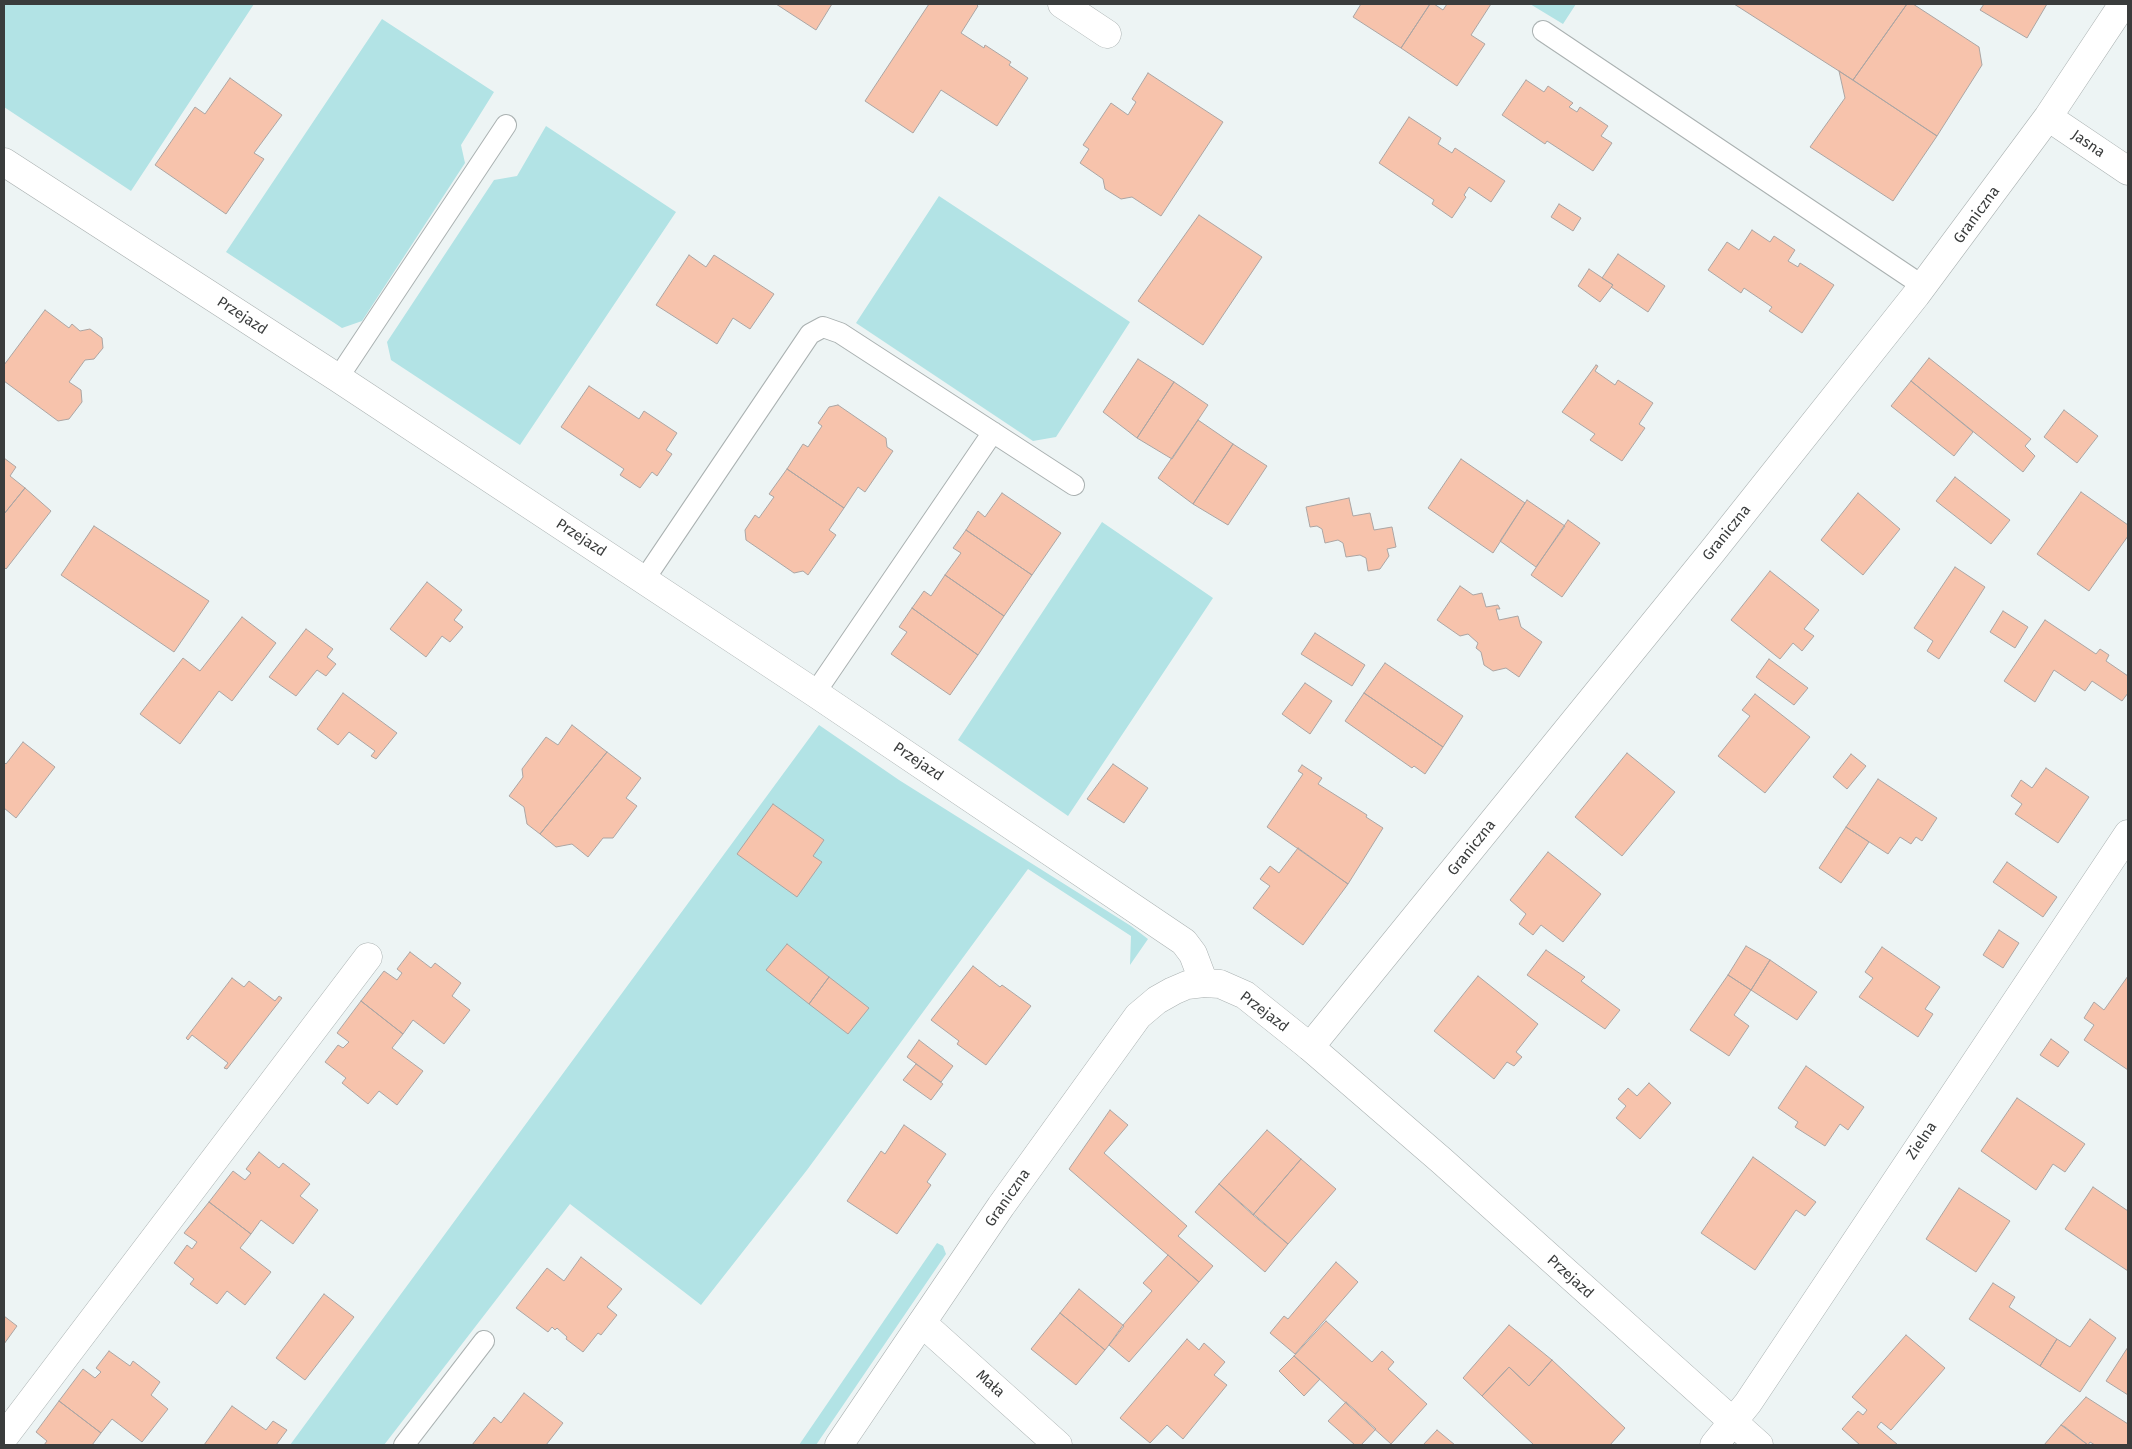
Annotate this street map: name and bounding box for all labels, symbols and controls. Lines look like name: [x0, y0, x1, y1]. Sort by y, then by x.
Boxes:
street label: Jasna: [2068, 126, 2108, 162]
street label: Graniczna: [1950, 183, 2004, 247]
street label: Przejazd: [213, 293, 271, 339]
street label: Graniczna: [1699, 501, 1755, 565]
street label: Przejazd: [552, 515, 610, 561]
street label: Przejazd: [890, 739, 946, 785]
street label: Graniczna: [1444, 816, 1500, 880]
street label: Przejazd: [1236, 988, 1292, 1036]
street label: Zielna: [1903, 1119, 1941, 1163]
street label: Graniczna: [982, 1166, 1034, 1230]
street label: Przejazd: [1543, 1251, 1597, 1303]
street label: Mała: [972, 1366, 1008, 1402]

